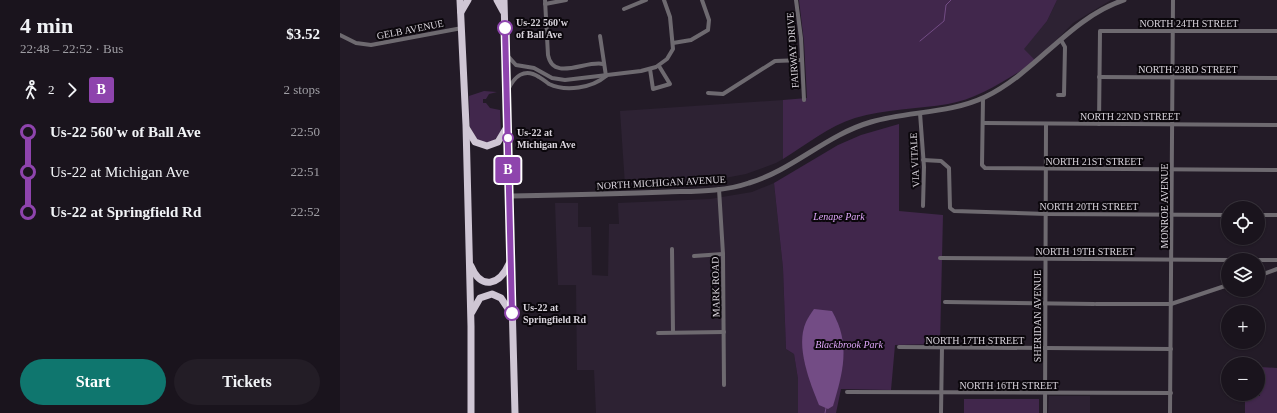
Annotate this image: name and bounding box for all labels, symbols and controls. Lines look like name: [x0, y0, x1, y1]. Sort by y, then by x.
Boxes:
street label: FAIRWAY DRIVE: [784, 12, 801, 88]
text: 4 min: [20, 13, 73, 38]
place label: Us-22 560'w of Ball Ave: [516, 17, 569, 40]
street label: GELB AVENUE: [376, 18, 444, 41]
street label: NORTH 24TH STREET: [1140, 18, 1238, 29]
marker: Us-22 560'w of Ball Ave: [497, 20, 513, 36]
text: $3.52: [286, 26, 320, 42]
text: 22:48 – 22:52 · Bus: [20, 41, 123, 56]
street label: NORTH 23RD STREET: [1138, 64, 1238, 75]
icon: walk: [20, 79, 42, 101]
icon: forward: [61, 79, 83, 101]
text: 2: [48, 82, 55, 97]
text: B: [97, 82, 106, 97]
text: 2 stops: [284, 82, 320, 97]
street label: NORTH 22ND STREET: [1080, 111, 1180, 122]
text: Us-22 560'w of Ball Ave: [50, 124, 201, 140]
text: 22:50: [290, 124, 320, 139]
place label: Us-22 at Michigan Ave: [517, 127, 576, 150]
marker: Us-22 at Michigan Ave: [502, 132, 514, 144]
street label: VIA VITALE: [908, 132, 921, 188]
street label: NORTH 21ST STREET: [1046, 156, 1143, 167]
line badge: B: [495, 157, 521, 183]
text: B: [503, 162, 513, 177]
street label: MONROE AVENUE: [1159, 163, 1170, 249]
text: Us-22 at Michigan Ave: [50, 164, 189, 180]
text: 22:51: [290, 164, 320, 179]
street label: NORTH MICHIGAN AVENUE: [596, 174, 726, 191]
street label: NORTH 20TH STREET: [1040, 201, 1138, 212]
map controls: [1221, 201, 1265, 401]
button: locate: [1221, 201, 1265, 245]
text: Us-22 at Springfield Rd: [50, 204, 201, 220]
text: 22:52: [290, 204, 320, 219]
park label: Lenape Park: [812, 211, 865, 222]
street label: NORTH 19TH STREET: [1036, 246, 1134, 257]
button: layers: [1221, 253, 1265, 297]
street label: MARK ROAD: [709, 256, 722, 318]
street label: SHERIDAN AVENUE: [1032, 270, 1043, 362]
place label: Us-22 at Springfield Rd: [523, 302, 587, 325]
marker: Us-22 at Springfield Rd: [504, 305, 520, 321]
button: +: [1221, 305, 1265, 349]
street label: NORTH 17TH STREET: [926, 335, 1024, 346]
park label: Blackbrook Park: [815, 339, 883, 350]
button: −: [1221, 357, 1265, 401]
button: Start: [20, 359, 166, 405]
button: Tickets: [174, 359, 320, 405]
street label: NORTH 16TH STREET: [960, 380, 1058, 391]

